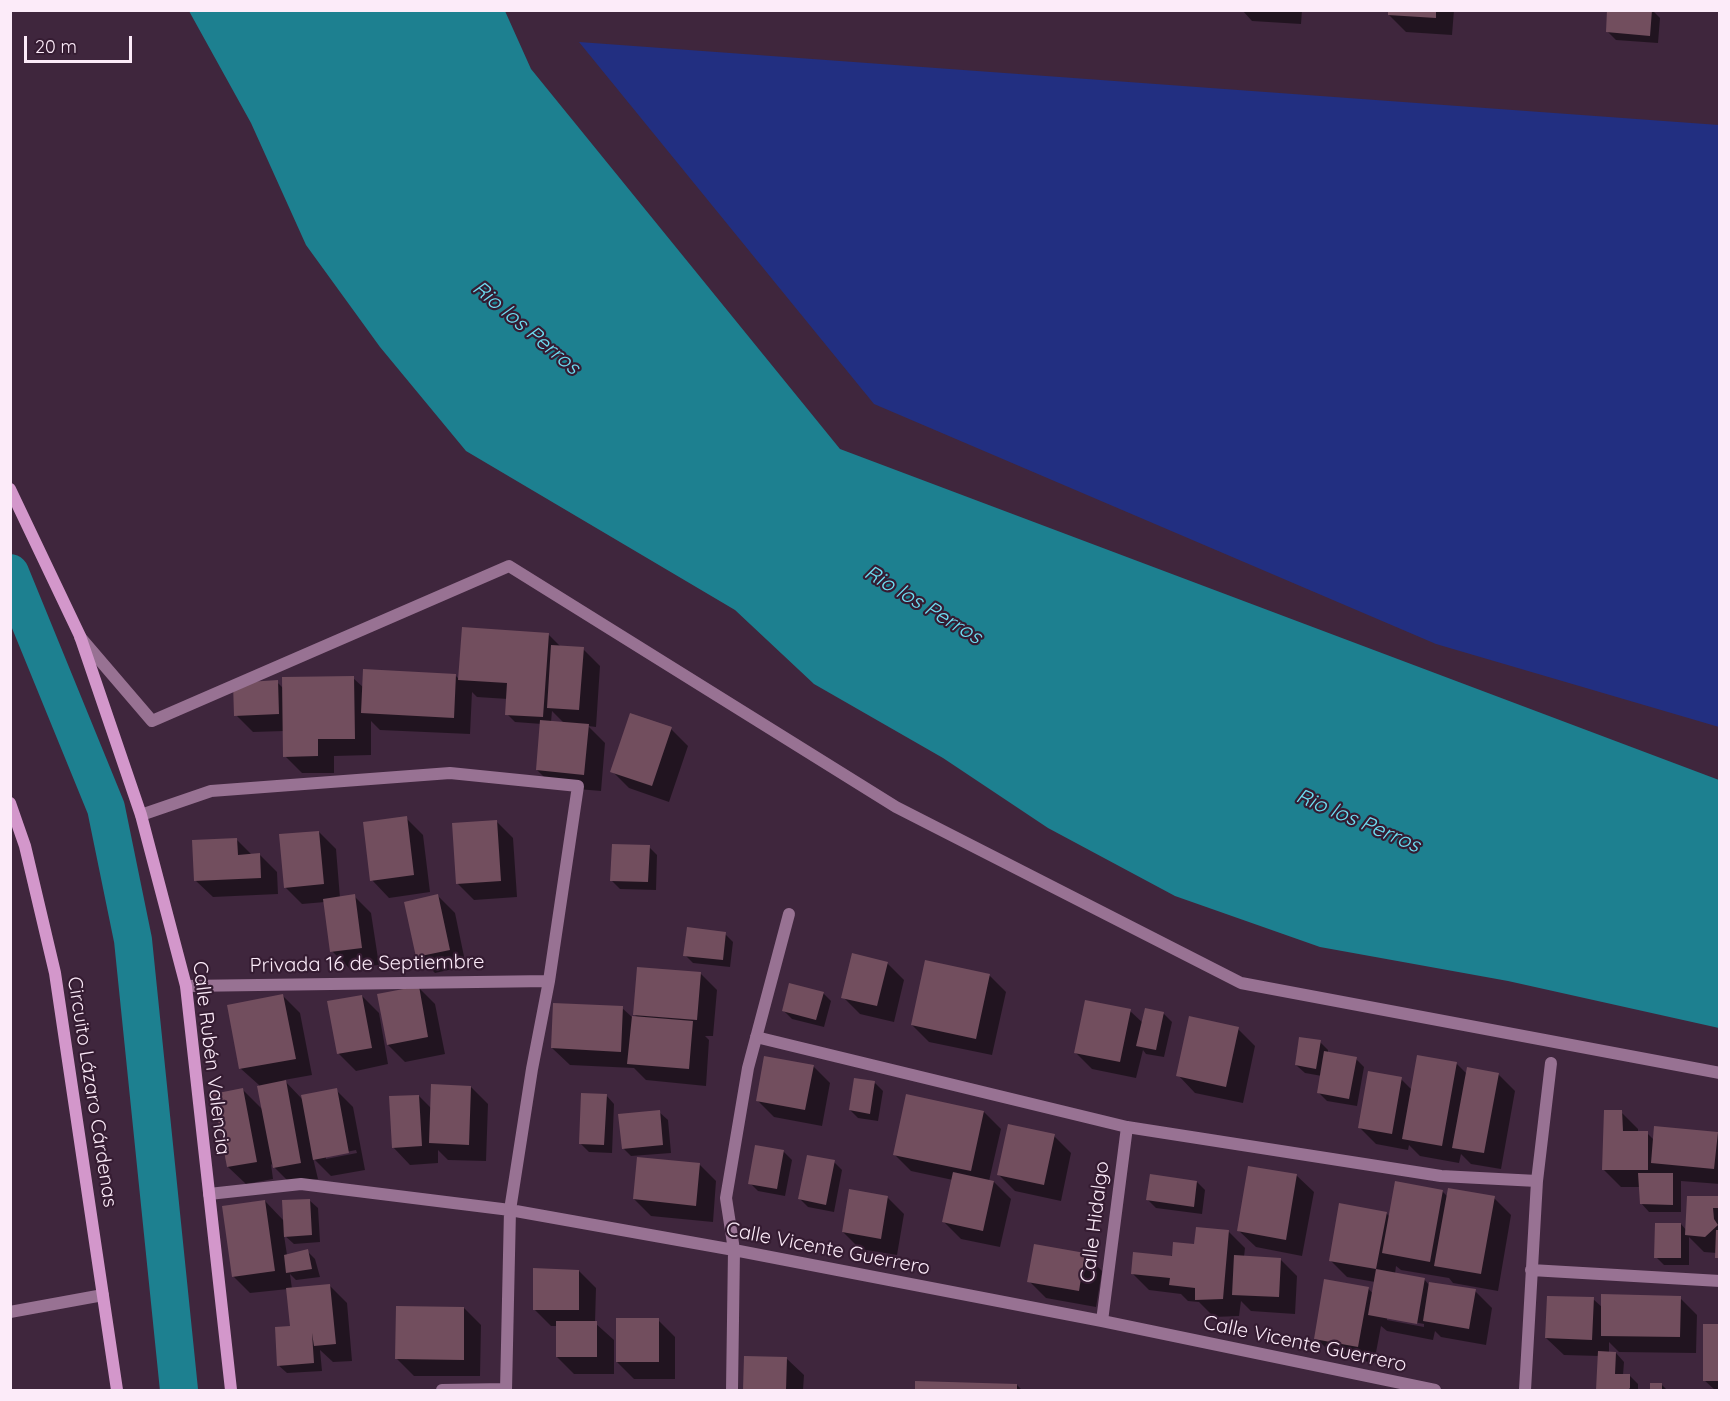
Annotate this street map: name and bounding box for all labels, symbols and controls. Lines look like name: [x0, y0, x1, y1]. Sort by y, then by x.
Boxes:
scale bar: [27, 24, 135, 62]
text: 20 m: [35, 35, 77, 58]
water label: Rio los Perros: [467, 276, 585, 380]
water label: Rio los Perros: [860, 560, 986, 650]
water label: Rio los Perros: [1292, 784, 1424, 858]
street label: Privada 16 de Septiembre: [249, 950, 485, 978]
street label: Calle Rubén Valencia: [187, 960, 235, 1156]
street label: Circuito Lázaro Cárdenas: [62, 975, 122, 1209]
street label: Calle Hidalgo: [1076, 1160, 1114, 1284]
street label: Calle Vicente Guerrero: [724, 1217, 932, 1281]
street label: Calle Vicente Guerrero: [1201, 1311, 1409, 1377]

